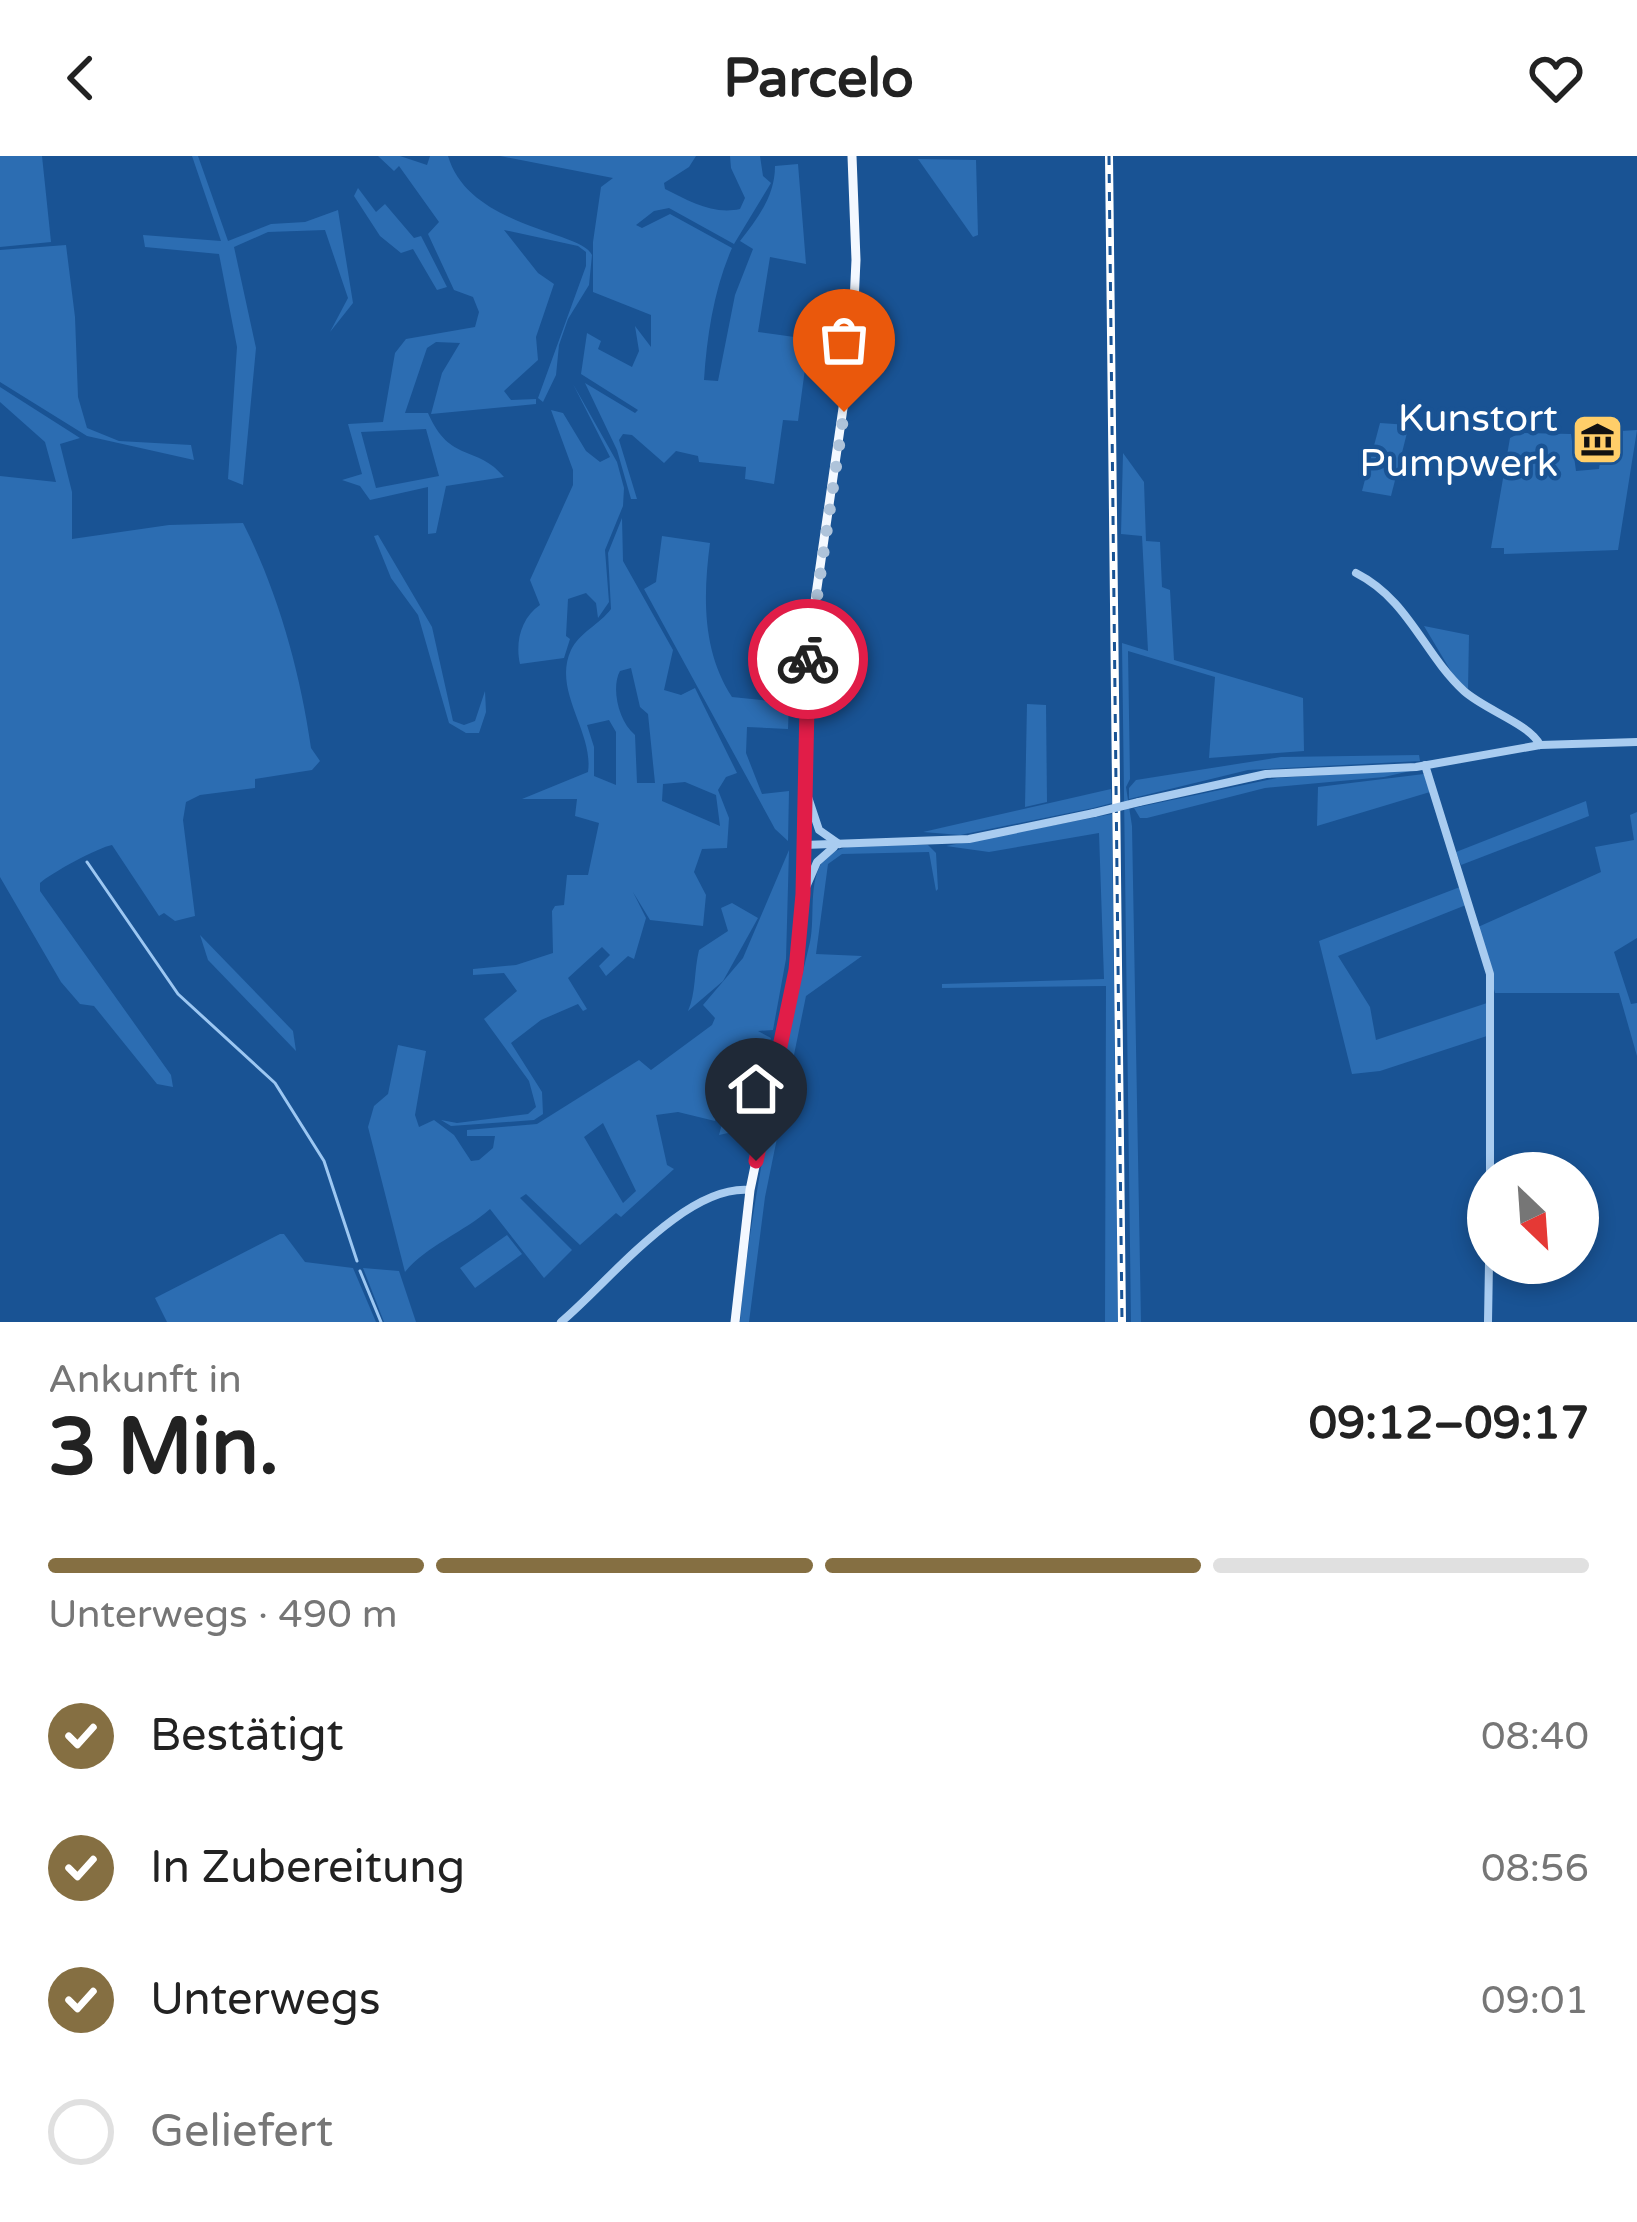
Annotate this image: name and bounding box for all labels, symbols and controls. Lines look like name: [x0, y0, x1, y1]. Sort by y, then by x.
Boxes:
icon: back: [48, 45, 114, 111]
icon: heart: [1523, 45, 1589, 111]
text: Parcelo: [723, 46, 914, 111]
pin: [793, 289, 895, 412]
icon: bag: [811, 307, 877, 373]
place label: Kunstort Pumpwerk: [1359, 395, 1558, 487]
museum icon: Kunstort Pumpwerk: [1569, 412, 1625, 468]
courier: [748, 599, 868, 719]
icon: bike: [775, 626, 841, 692]
pin: [705, 1038, 807, 1161]
icon: home: [723, 1056, 789, 1122]
north arrow: [1467, 1152, 1599, 1284]
map controls: [1467, 1152, 1599, 1284]
text: Ankunft in: [48, 1356, 242, 1403]
text: 09:12–09:17: [1309, 1397, 1589, 1451]
text: 3 Min.: [48, 1401, 279, 1495]
text: Unterwegs · 490 m: [48, 1591, 398, 1638]
icon: check: [48, 1703, 114, 1769]
text: Bestätigt: [150, 1709, 344, 1763]
text: 08:40: [1481, 1713, 1589, 1760]
icon: check: [48, 1835, 114, 1901]
text: In Zubereitung: [150, 1841, 465, 1895]
text: 08:56: [1481, 1845, 1589, 1892]
icon: check: [48, 1967, 114, 2033]
text: Unterwegs: [150, 1973, 381, 2027]
text: 09:01: [1481, 1977, 1589, 2024]
text: Geliefert: [150, 2105, 333, 2159]

